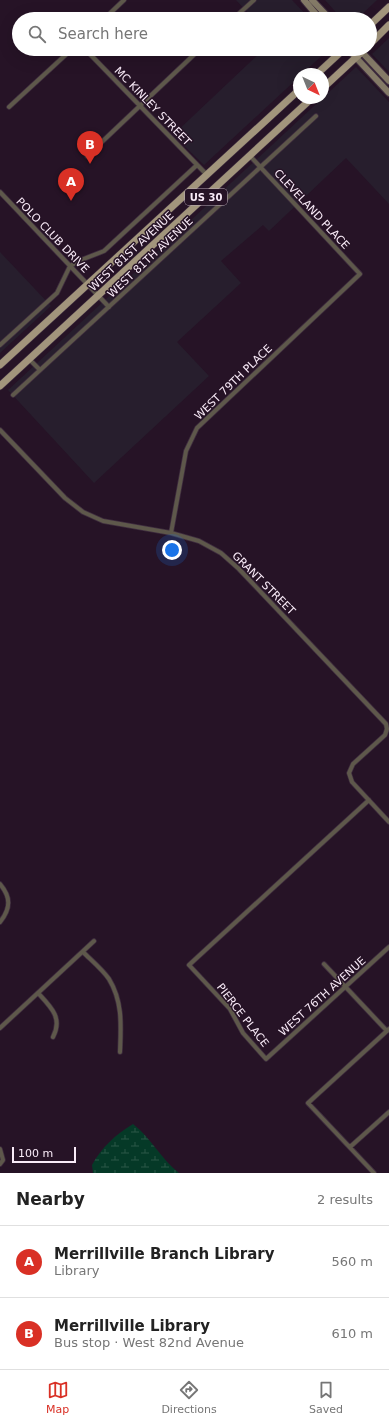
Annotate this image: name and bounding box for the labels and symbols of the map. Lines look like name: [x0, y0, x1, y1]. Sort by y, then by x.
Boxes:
street label: MC KINLEY STREET: [112, 64, 194, 149]
north arrow: [293, 68, 329, 104]
pin: B: [77, 131, 103, 164]
street label: CLEVELAND PLACE: [271, 167, 352, 252]
pin: A: [58, 168, 84, 201]
road number: US 30: [185, 189, 227, 205]
street label: POLO CLUB DRIVE: [13, 195, 92, 276]
street label: WEST 81ST AVENUE: [86, 209, 176, 294]
street label: WEST 81TH AVENUE: [105, 214, 196, 300]
street label: WEST 79TH PLACE: [192, 342, 275, 423]
your location: [162, 540, 182, 560]
street label: GRANT STREET: [229, 549, 298, 618]
street label: WEST 76TH AVENUE: [276, 954, 368, 1039]
street label: PIERCE PLACE: [214, 981, 271, 1050]
scale bar: [12, 1145, 76, 1164]

